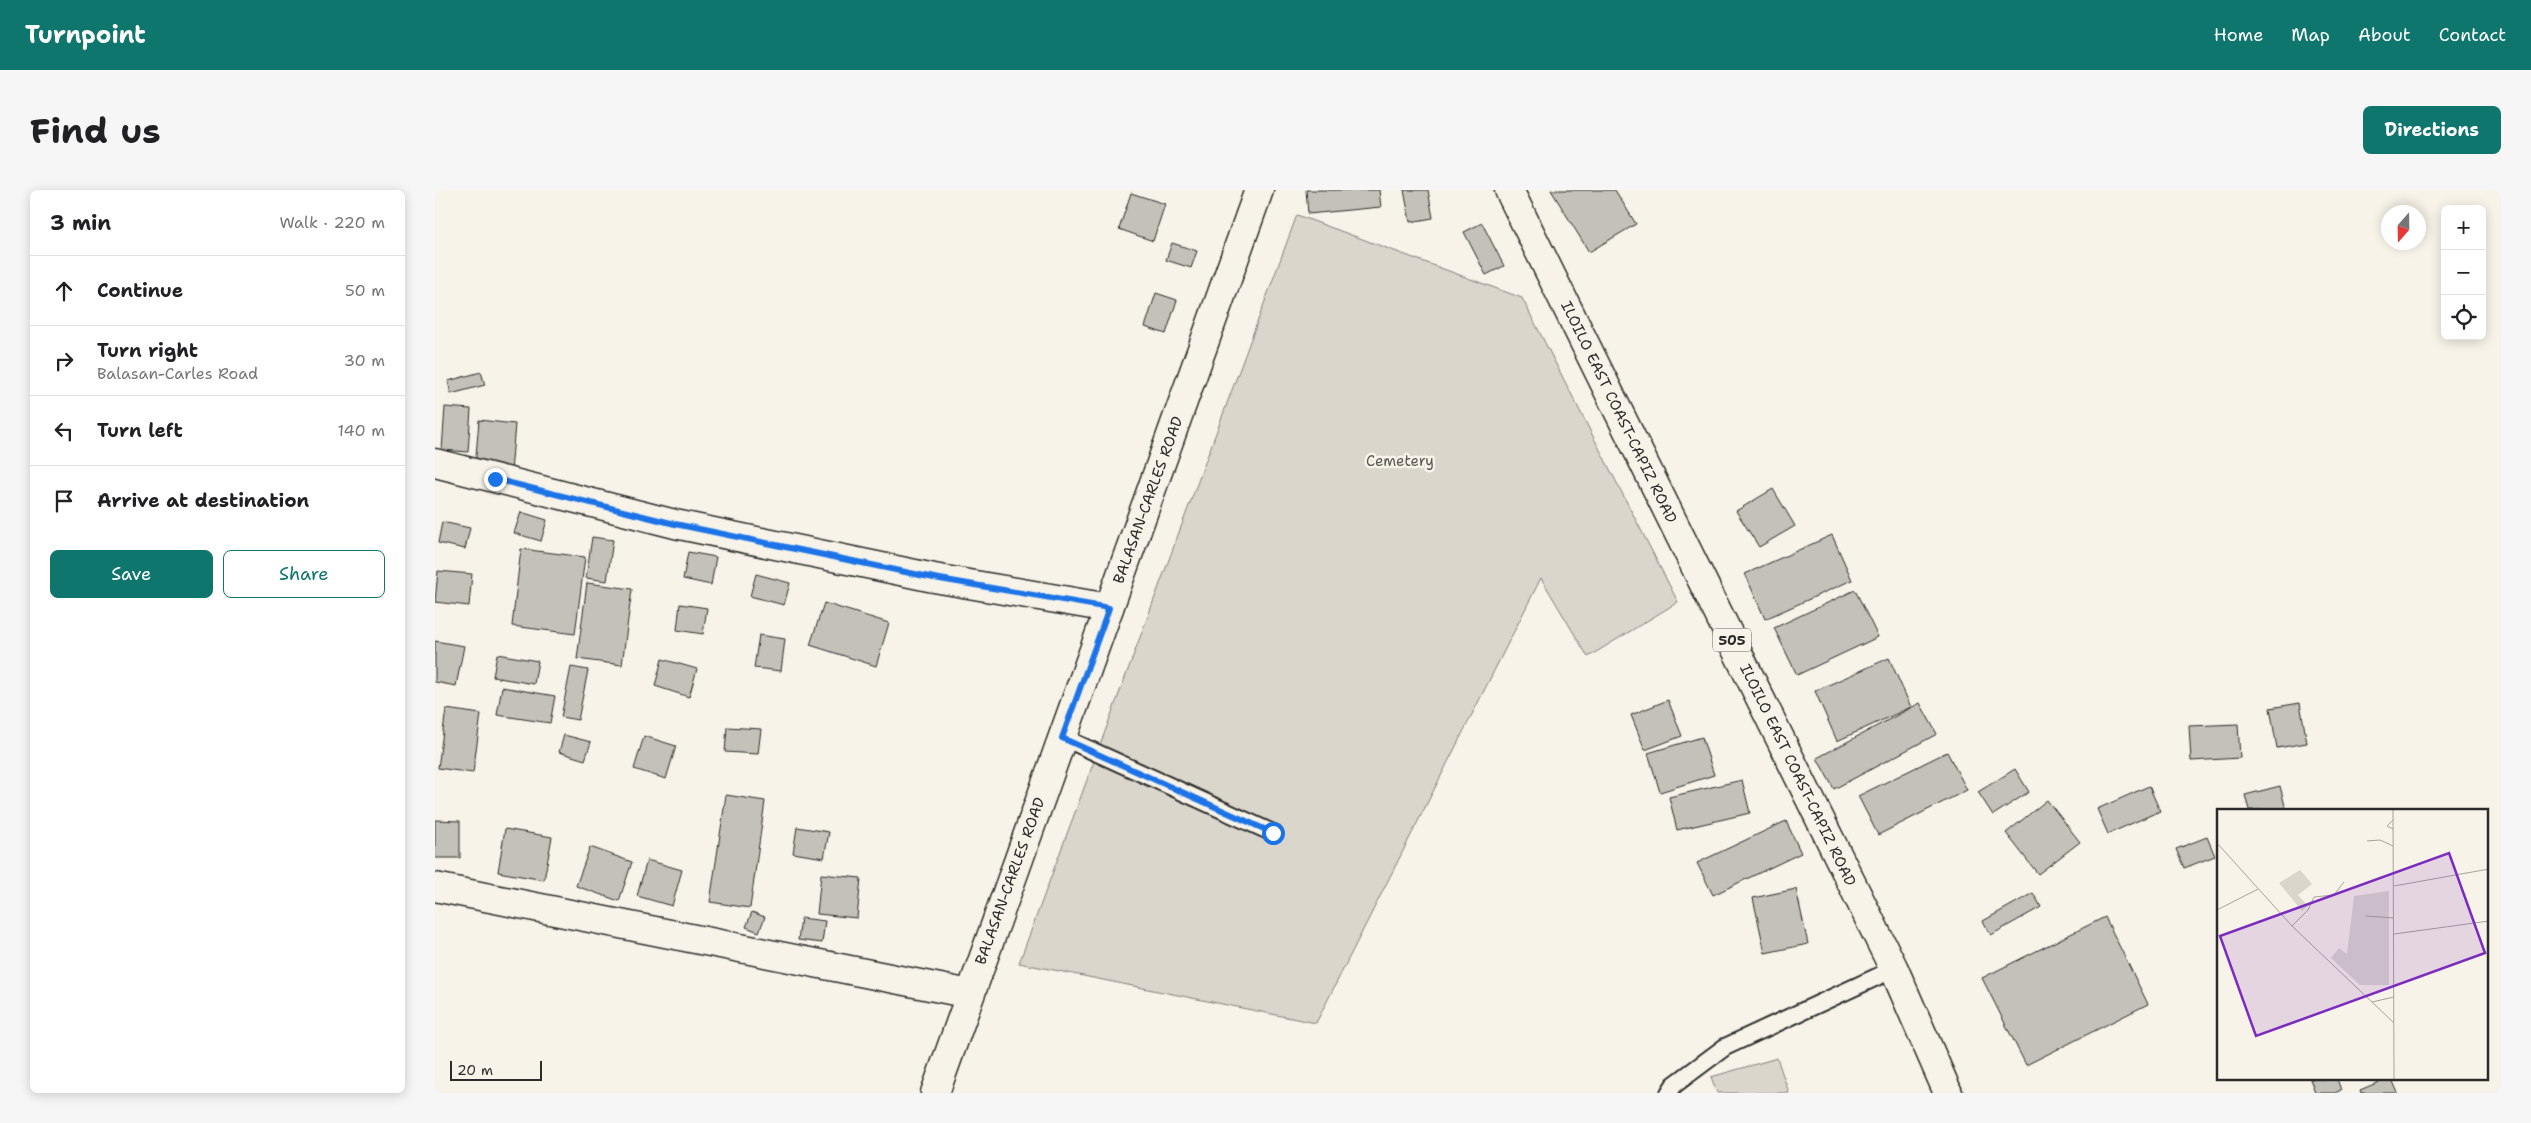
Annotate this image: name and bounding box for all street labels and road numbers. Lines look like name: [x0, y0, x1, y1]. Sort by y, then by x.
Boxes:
street label: ILOILO EAST COAST-CAPIZ ROAD: [1556, 298, 1682, 526]
street label: BALASAN-CARLES ROAD: [1108, 413, 1188, 586]
road number: 505: [1713, 628, 1751, 652]
street label: ILOILO EAST COAST-CAPIZ ROAD: [1735, 661, 1861, 889]
street label: BALASAN-CARLES ROAD: [970, 794, 1050, 967]

